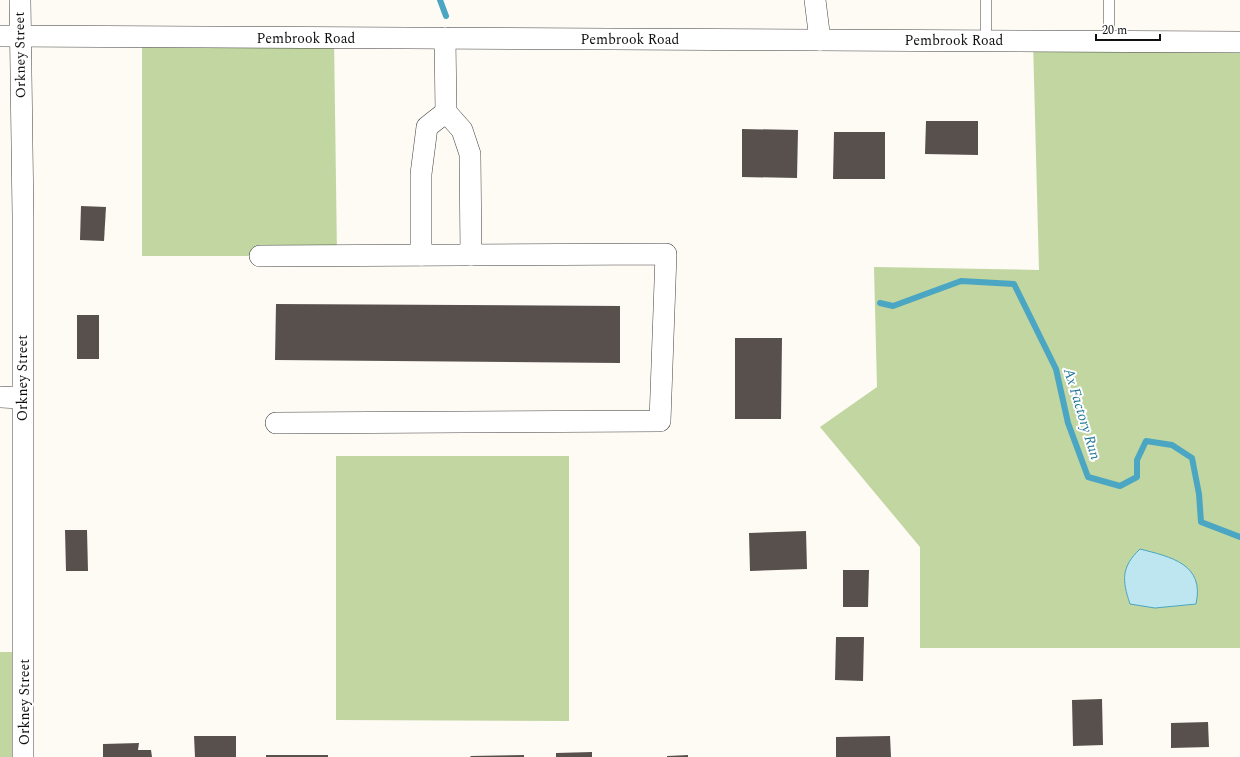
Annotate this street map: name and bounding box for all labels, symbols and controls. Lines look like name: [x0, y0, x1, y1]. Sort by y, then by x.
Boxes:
street label: Orkney Street: [9, 12, 31, 98]
scale bar: [1096, 16, 1160, 42]
text: 20 m: [1102, 21, 1127, 40]
street label: Pembrook Road: [257, 28, 356, 49]
street label: Pembrook Road: [581, 29, 680, 50]
street label: Pembrook Road: [905, 30, 1004, 51]
street label: Orkney Street: [12, 335, 33, 421]
water label: Ax Factory Run: [1057, 364, 1107, 463]
street label: Orkney Street: [14, 659, 35, 745]

